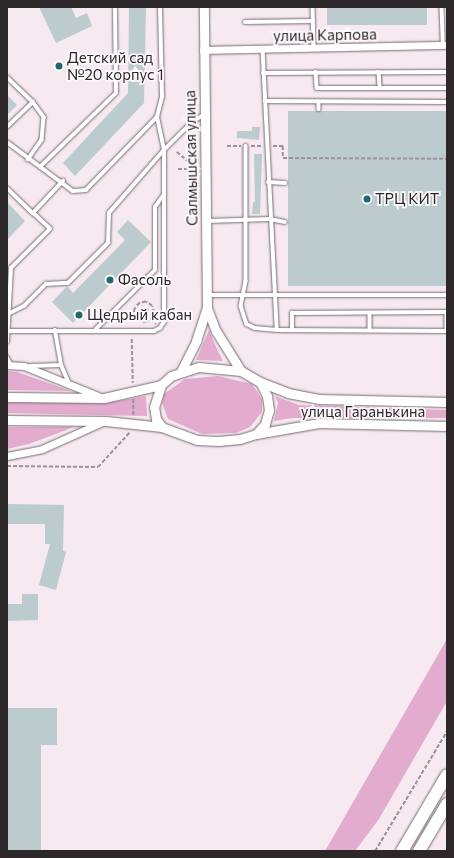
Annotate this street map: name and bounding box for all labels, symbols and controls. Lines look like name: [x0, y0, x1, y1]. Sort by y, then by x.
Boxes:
street label: улица Карпова: [273, 25, 377, 45]
place label: Детский сад №20 корпус 1: [67, 48, 164, 83]
marker: Детский сад №20 корпус 1: [54, 61, 64, 71]
street label: Салмышская улица: [181, 90, 201, 226]
place label: ТРЦ КИТ: [375, 190, 439, 208]
marker: ТРЦ КИТ: [362, 194, 372, 204]
place label: Фасоль: [118, 271, 171, 289]
marker: Фасоль: [105, 275, 115, 285]
place label: Щедрый кабан: [87, 306, 192, 324]
marker: Щедрый кабан: [74, 310, 84, 320]
street label: улица Гаранькина: [301, 403, 425, 421]

